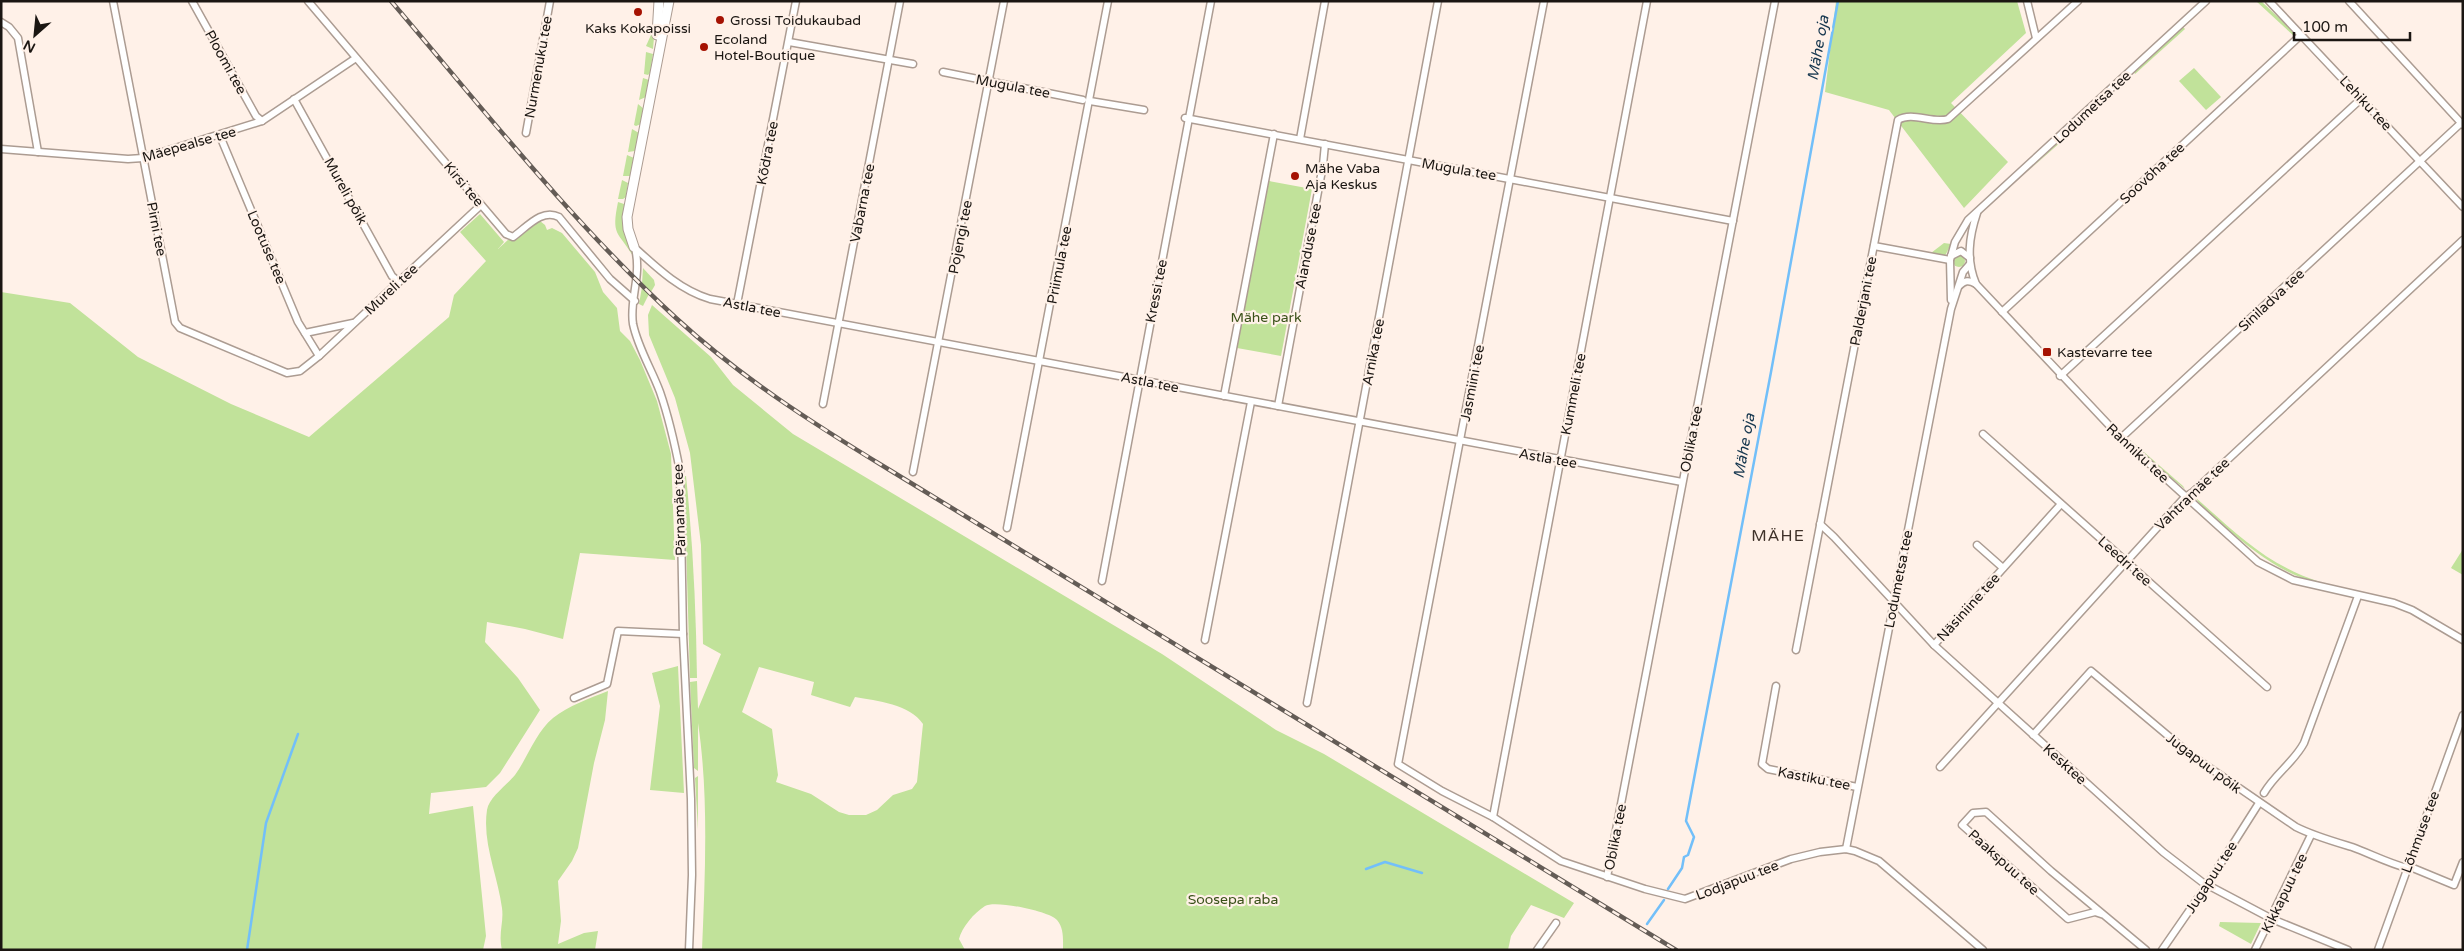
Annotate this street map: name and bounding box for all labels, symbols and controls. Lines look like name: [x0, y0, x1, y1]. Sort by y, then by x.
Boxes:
marker: Kaks Kokapoissi: [632, 6, 644, 18]
north arrow: [10, 10, 60, 60]
scale bar: [2294, 10, 2410, 42]
place label: Grossi Toidukaubad: [730, 12, 861, 29]
water label: Mähe oja: [1803, 13, 1833, 82]
marker: Grossi Toidukaubad: [714, 14, 726, 26]
street label: Nurmenuku tee: [521, 15, 556, 120]
text: 100 m: [2302, 18, 2348, 36]
place label: Kaks Kokapoissi: [585, 20, 691, 37]
street label: Ploomi tee: [201, 27, 250, 97]
place label: Ecoland Hotel-Boutique: [714, 31, 815, 64]
text: N: [20, 36, 38, 56]
marker: Ecoland Hotel-Boutique: [698, 41, 710, 53]
street label: Lodumetsa tee: [2050, 67, 2135, 147]
street label: Mugula tee: [974, 71, 1052, 102]
street label: Lehiku tee: [2336, 72, 2395, 134]
street label: Kõdra tee: [753, 120, 782, 186]
street label: Mäepealse tee: [140, 123, 238, 166]
street label: Soovõha tee: [2116, 139, 2188, 208]
street label: Mureli põik: [320, 155, 371, 228]
street label: Mugula tee: [1420, 155, 1498, 184]
street label: Kirsi tee: [440, 158, 487, 210]
place label: Mähe Vaba Aja Keskus: [1305, 160, 1380, 193]
street label: Vabarna tee: [847, 162, 878, 244]
marker: Mähe Vaba Aja Keskus: [1289, 170, 1301, 182]
street label: Pojengi tee: [945, 199, 976, 275]
street label: Pirni tee: [143, 201, 170, 258]
street label: Aianduse tee: [1292, 202, 1325, 290]
street label: Lootuse tee: [243, 208, 290, 287]
street label: Priimula tee: [1044, 225, 1075, 306]
street label: Palderjani tee: [1846, 255, 1881, 347]
street label: Kressi tee: [1142, 258, 1171, 324]
street label: Mureli tee: [361, 260, 422, 318]
street label: Siniladva tee: [2235, 265, 2308, 335]
street label: Astla tee: [722, 294, 782, 321]
park label: Mähe park: [1230, 309, 1302, 326]
street label: Arnika tee: [1359, 317, 1388, 387]
street label: Jasmiini tee: [1457, 343, 1488, 423]
place label: Kastevarre tee: [2057, 344, 2152, 361]
marker: Kastevarre tee: [2041, 346, 2053, 358]
street label: Kummeli tee: [1557, 352, 1590, 437]
street label: Astla tee: [1120, 369, 1180, 396]
street label: Oblika tee: [1677, 404, 1706, 474]
water label: Mähe oja: [1729, 411, 1759, 480]
street label: Ranniku tee: [2103, 420, 2172, 487]
street label: Astla tee: [1518, 445, 1578, 472]
street label: Vahtramäe tee: [2152, 454, 2233, 534]
street label: Pärnamäe tee: [669, 464, 690, 556]
district label: MÄHE: [1751, 526, 1805, 546]
street label: Lodumetsa tee: [1881, 529, 1916, 629]
street label: Leedri tee: [2094, 533, 2155, 590]
street label: Näsiniine tee: [1933, 570, 2004, 645]
street label: Jugapuu põik: [2163, 730, 2245, 797]
street label: Kesktee: [2039, 740, 2090, 788]
street label: Kastiku tee: [1776, 763, 1852, 794]
street label: Lõhmuse tee: [2398, 789, 2443, 875]
street label: Oblika tee: [1601, 802, 1630, 872]
street label: Paakspuu tee: [1965, 826, 2043, 899]
street label: Jugapuu tee: [2182, 838, 2241, 916]
street label: Kikkapuu tee: [2258, 851, 2311, 936]
street label: Lodjapuu tee: [1693, 857, 1781, 904]
park label: Soosepa raba: [1188, 891, 1278, 908]

